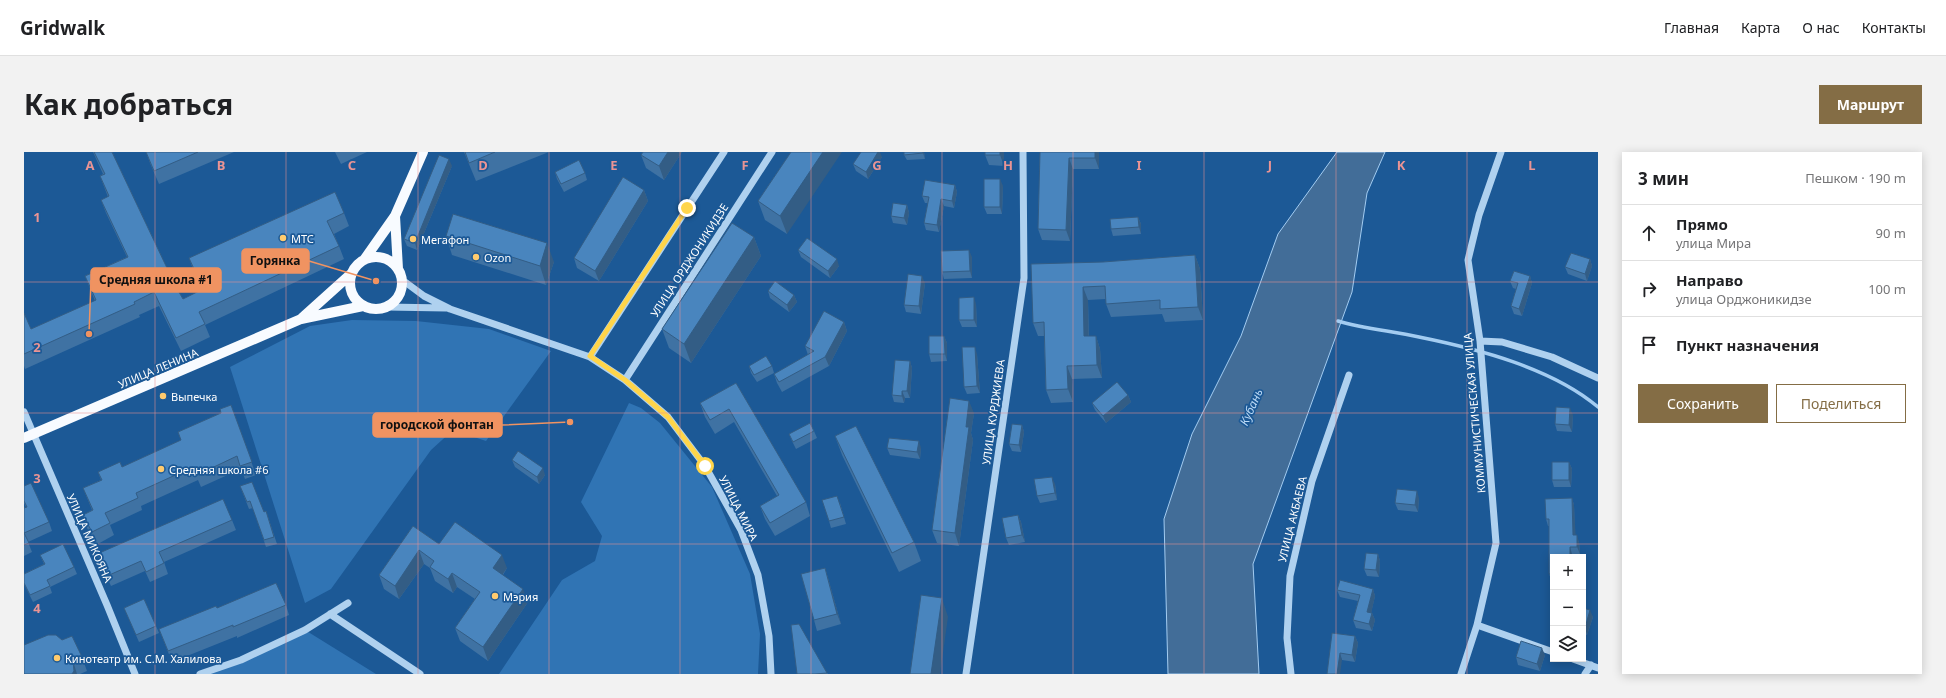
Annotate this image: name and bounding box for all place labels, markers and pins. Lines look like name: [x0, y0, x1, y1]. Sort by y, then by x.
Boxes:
place label: МТС: [291, 231, 314, 246]
place label: Мегафон: [421, 232, 469, 247]
marker: МТС: [278, 233, 288, 243]
marker: Мегафон: [408, 234, 418, 244]
callout: Горянка: [242, 249, 309, 273]
place label: Ozon: [484, 250, 511, 265]
marker: Ozon: [471, 252, 481, 262]
callout: Средняя школа #1: [91, 268, 221, 292]
place label: Выпечка: [171, 389, 217, 404]
marker: Выпечка: [158, 391, 168, 401]
callout: городской фонтан: [373, 413, 502, 437]
place label: Средняя школа #6: [169, 462, 268, 477]
marker: Средняя школа #6: [156, 464, 166, 474]
place label: Мэрия: [503, 589, 538, 604]
marker: Мэрия: [490, 591, 500, 601]
place label: Кинотеатр им. С.М. Халилова: [65, 651, 222, 666]
marker: Кинотеатр им. С.М. Халилова: [52, 653, 62, 663]

